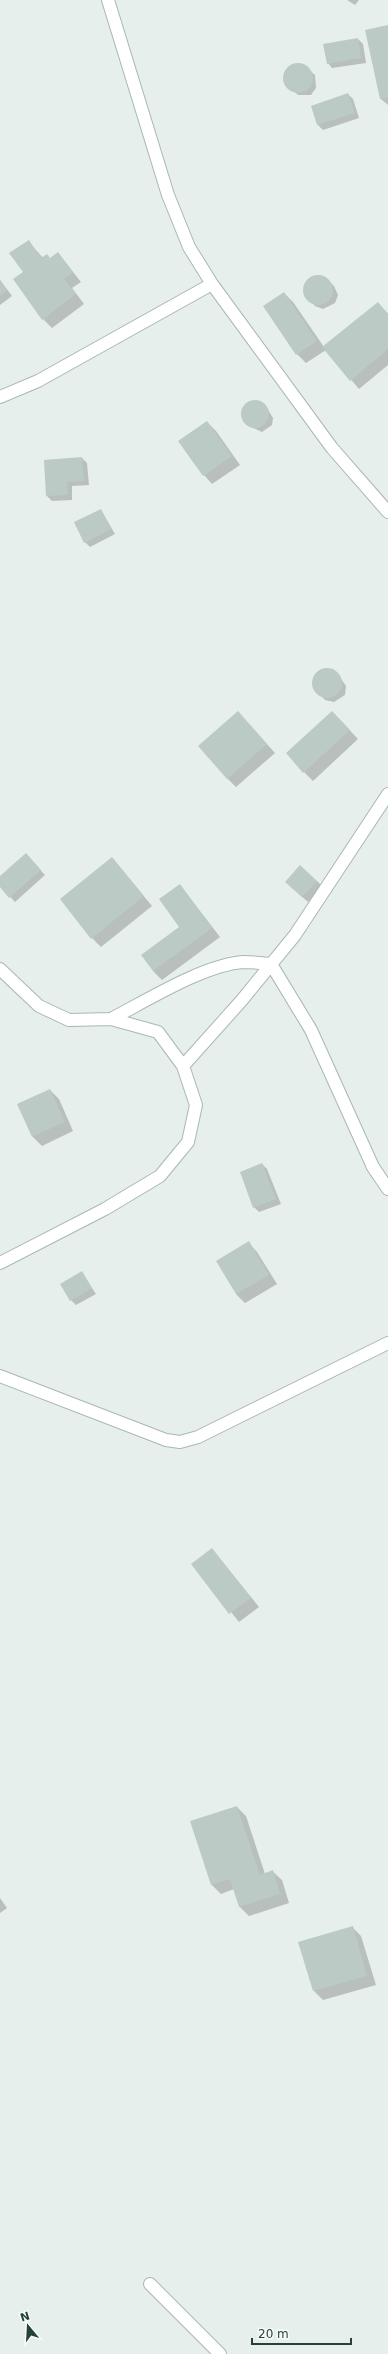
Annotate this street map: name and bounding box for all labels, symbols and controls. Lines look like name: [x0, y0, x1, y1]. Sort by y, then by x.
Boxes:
north arrow: [8, 2306, 48, 2346]
text: N: [19, 2309, 31, 2325]
scale bar: [252, 2320, 351, 2346]
text: 20 m: [258, 2327, 289, 2341]

